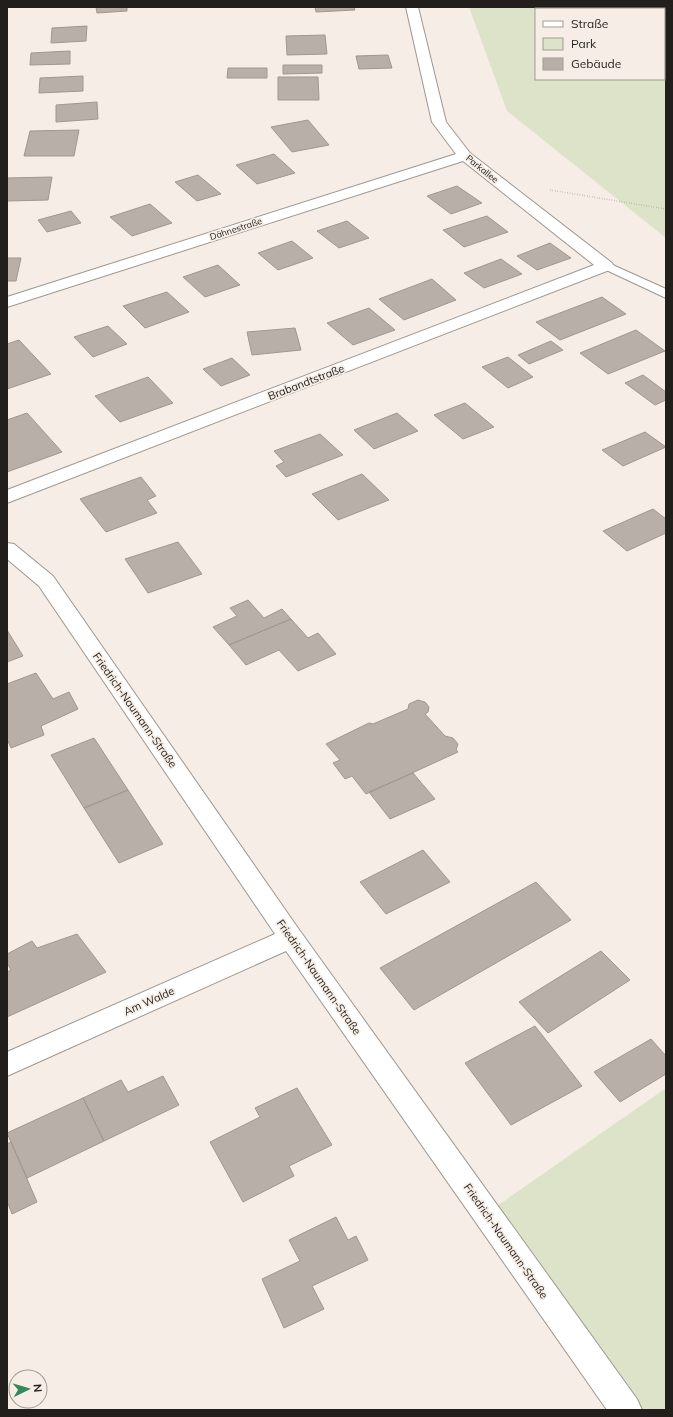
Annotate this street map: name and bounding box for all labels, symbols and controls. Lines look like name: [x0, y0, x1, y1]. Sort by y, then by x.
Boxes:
legend: [535, 8, 665, 80]
text: Straße: [571, 16, 608, 31]
text: Park: [571, 36, 597, 51]
text: Gebäude: [571, 56, 621, 71]
street label: Parkallee: [464, 152, 501, 185]
street label: Dähnestraße: [208, 215, 263, 242]
street label: Brabandtstraße: [266, 361, 346, 403]
street label: Friedrich-Naumann-Straße: [90, 650, 180, 770]
street label: Friedrich-Naumann-Straße: [274, 917, 364, 1037]
street label: Am Walde: [121, 984, 177, 1018]
street label: Friedrich-Naumann-Straße: [461, 1181, 551, 1301]
north arrow: [8, 1369, 48, 1409]
text: N: [31, 1383, 45, 1393]

